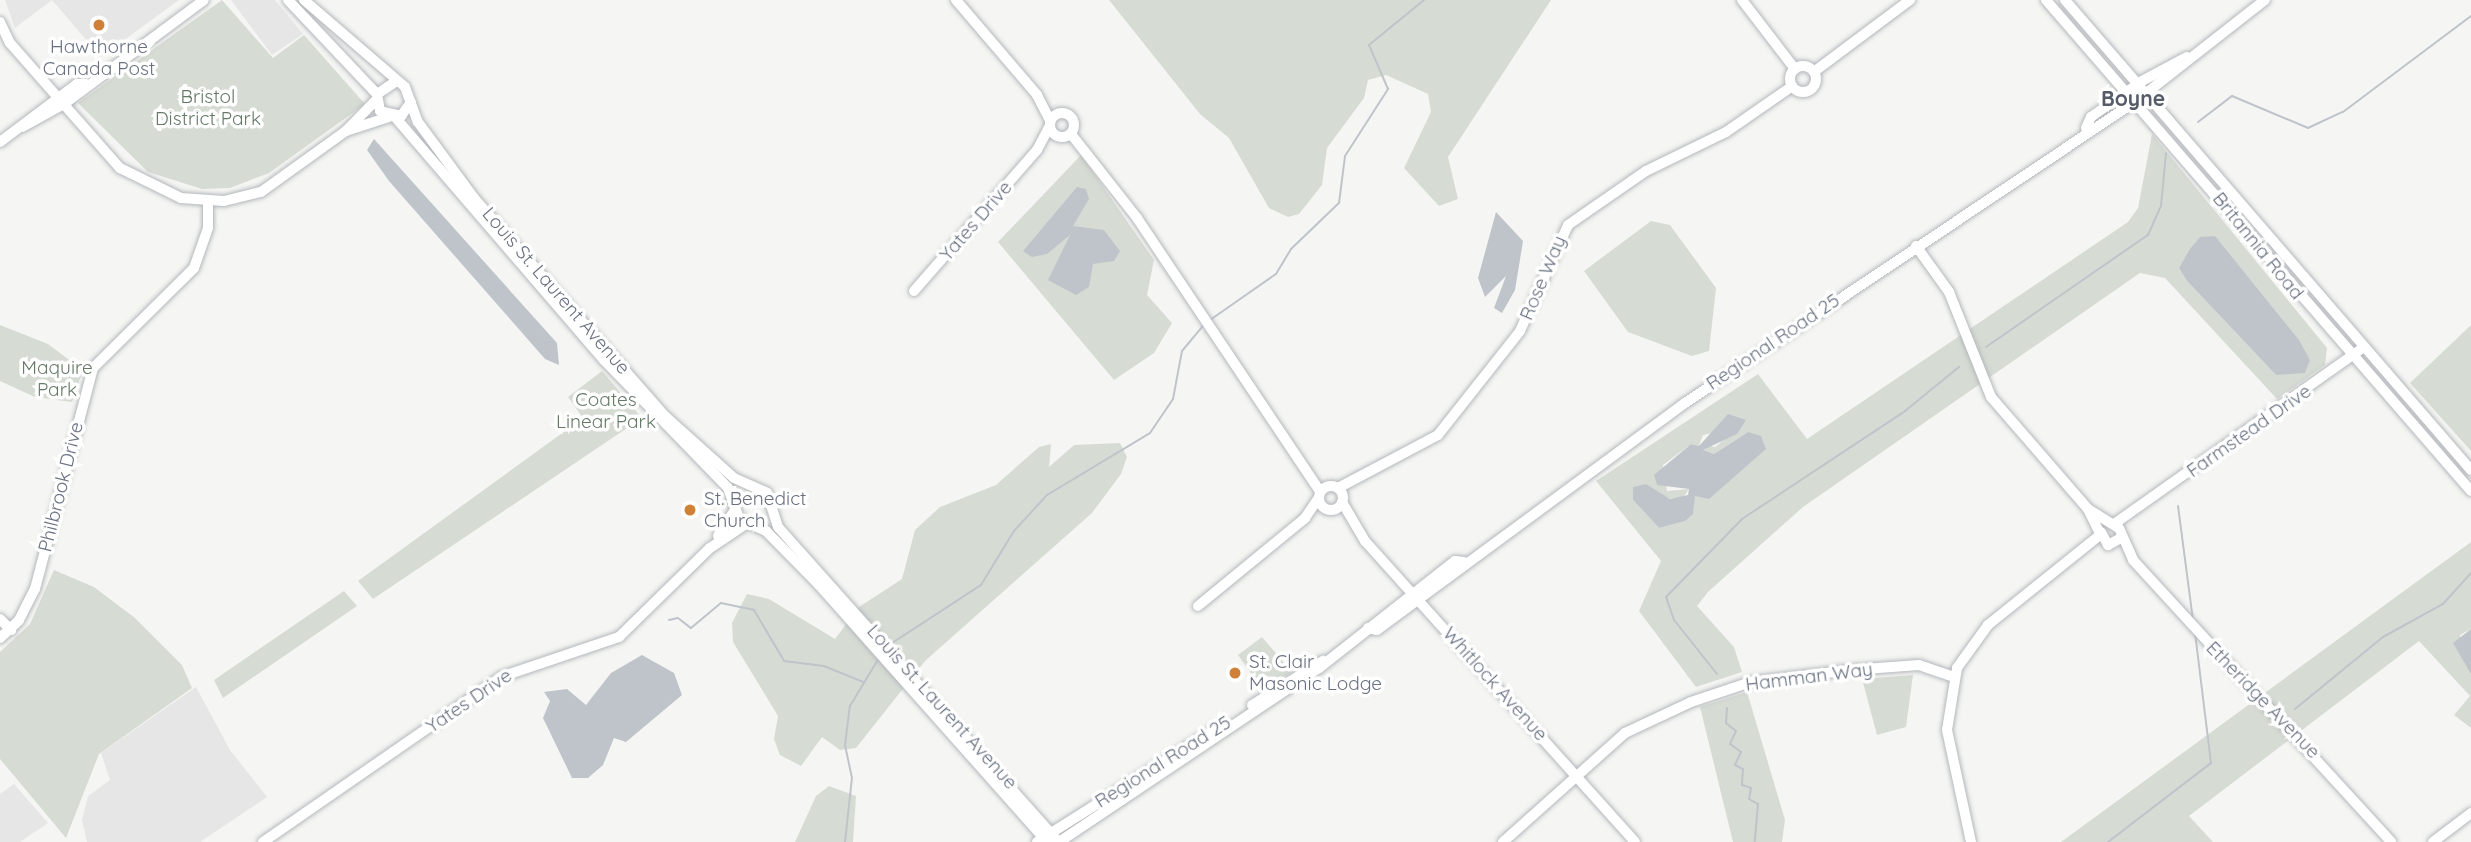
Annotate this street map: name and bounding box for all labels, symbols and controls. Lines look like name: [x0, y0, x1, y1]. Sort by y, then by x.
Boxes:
marker: Hawthorne Canada Post: [91, 17, 107, 33]
place label: Hawthorne Canada Post: [43, 36, 155, 80]
district label: Boyne: [2101, 85, 2165, 111]
park label: Bristol District Park: [155, 86, 261, 130]
street label: Yates Drive: [935, 176, 1017, 266]
street label: Britannia Road: [2208, 188, 2308, 304]
street label: Louis St. Laurent Avenue: [477, 203, 635, 379]
street label: Rose Way: [1515, 232, 1571, 324]
street label: Regional Road 25: [1702, 289, 1844, 395]
park label: Maquire Park: [21, 357, 93, 401]
street label: Farmstead Drive: [2182, 380, 2316, 482]
park label: Coates Linear Park: [556, 389, 656, 433]
street label: Philbrook Drive: [34, 420, 88, 554]
place label: St. Benedict Church: [704, 488, 806, 532]
marker: St. Benedict Church: [682, 502, 698, 518]
street label: Louis St. Laurent Avenue: [862, 620, 1022, 794]
street label: Whitlock Avenue: [1438, 622, 1552, 746]
street label: Etheridge Avenue: [2201, 637, 2325, 763]
place label: St. Clair Masonic Lodge: [1249, 651, 1382, 695]
street label: Hamman Way: [1744, 658, 1874, 696]
street label: Yates Drive: [422, 664, 516, 738]
marker: St. Clair Masonic Lodge: [1227, 665, 1243, 681]
street label: Regional Road 25: [1091, 711, 1235, 813]

